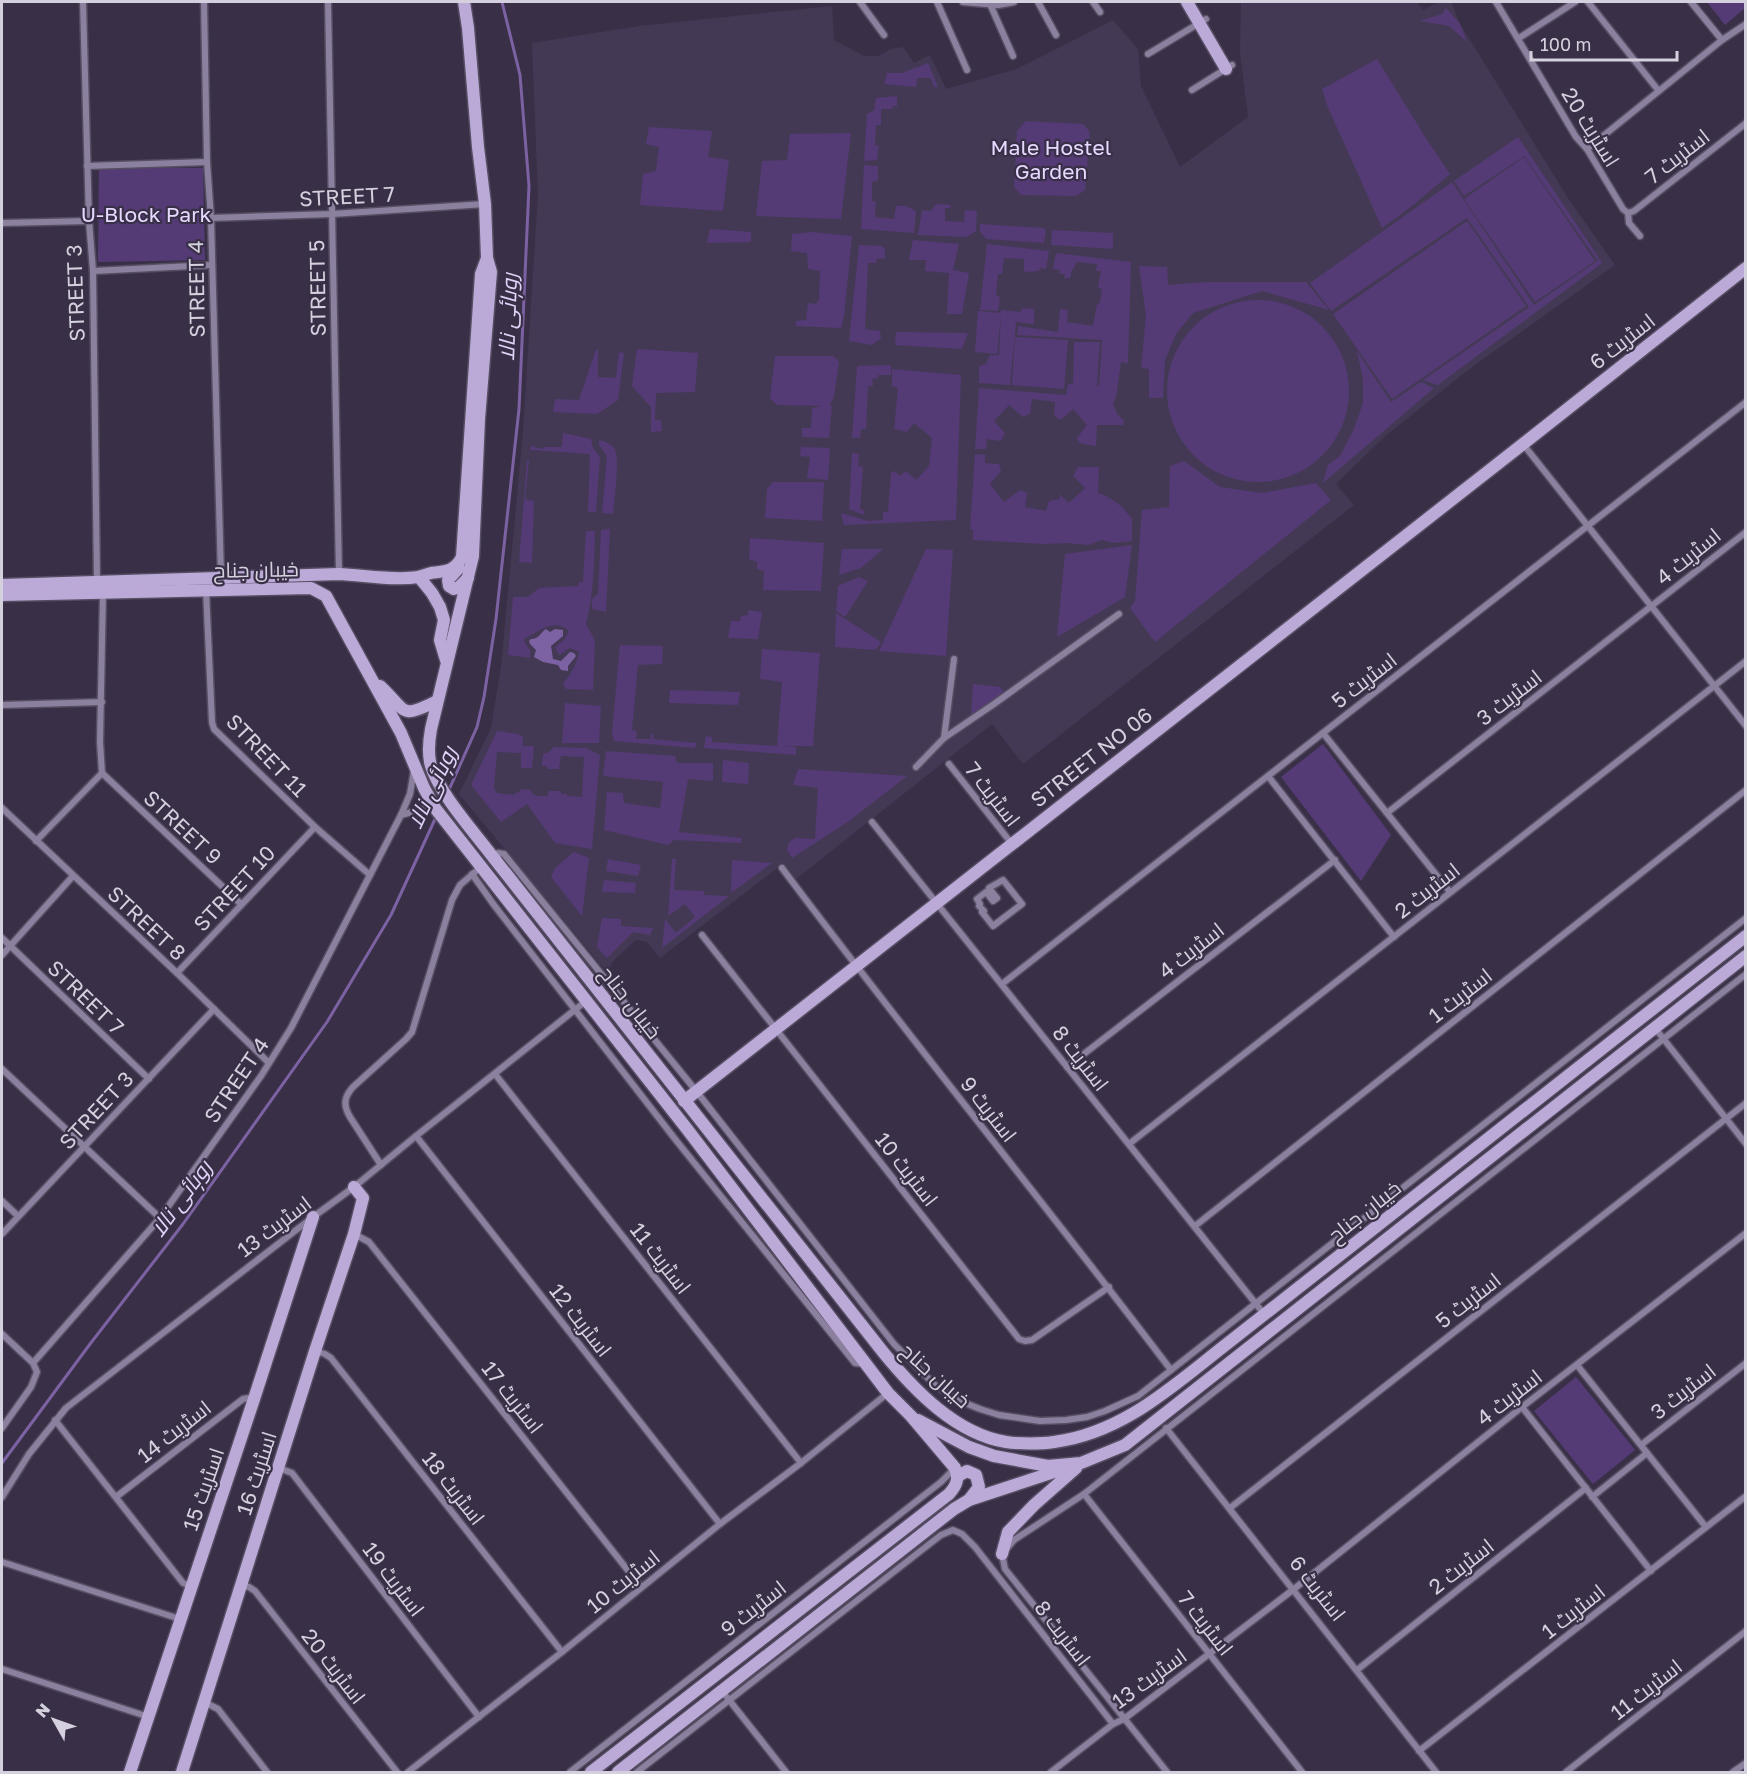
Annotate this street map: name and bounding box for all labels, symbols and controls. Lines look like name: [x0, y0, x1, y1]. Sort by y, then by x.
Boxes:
scale bar: [1531, 24, 1676, 62]
text: 100 m: [1540, 33, 1591, 55]
street label: اسٹریٹ 20: [1556, 82, 1626, 172]
street label: اسٹریٹ 7: [1640, 123, 1714, 189]
park label: Male Hostel Garden: [991, 134, 1111, 184]
street label: STREET 7: [299, 181, 395, 211]
park label: U-Block Park: [81, 201, 211, 227]
street label: STREET 5: [303, 239, 331, 337]
street label: STREET 4: [182, 240, 210, 338]
street label: STREET 3: [60, 244, 90, 342]
water label: روہائی نالا: [492, 272, 524, 361]
street label: اسٹریٹ 6: [1584, 307, 1660, 375]
street label: اسٹریٹ 4: [1650, 522, 1726, 590]
street label: خیبان جناح: [213, 555, 299, 585]
street label: اسٹریٹ 5: [1326, 646, 1402, 714]
street label: اسٹریٹ 3: [1471, 663, 1547, 731]
street label: STREET NO 06: [1025, 701, 1157, 813]
street label: STREET 11: [221, 708, 313, 802]
water label: روہائی نالا: [400, 741, 464, 833]
street label: اسٹریٹ 7: [960, 757, 1026, 831]
street label: STREET 9: [139, 784, 227, 870]
street label: STREET 10: [188, 840, 280, 936]
street label: اسٹریٹ 2: [1389, 856, 1465, 924]
street label: STREET 8: [102, 880, 192, 966]
street label: اسٹریٹ 4: [1153, 916, 1229, 984]
street label: STREET 7: [43, 954, 129, 1040]
street label: خیبان جناح: [593, 960, 668, 1045]
street label: اسٹریٹ 1: [1423, 962, 1497, 1028]
street label: اسٹریٹ 8: [1047, 1020, 1115, 1096]
street label: STREET 4: [198, 1032, 274, 1128]
street label: STREET 3: [53, 1066, 139, 1154]
street label: اسٹریٹ 9: [955, 1071, 1023, 1147]
street label: اسٹریٹ 10: [870, 1127, 944, 1211]
water label: روہائی نالا: [143, 1154, 219, 1243]
street label: خیبان جناح: [1322, 1174, 1407, 1249]
street label: اسٹریٹ 13: [232, 1190, 316, 1262]
street label: اسٹریٹ 11: [625, 1217, 697, 1299]
street label: اسٹریٹ 5: [1430, 1266, 1506, 1334]
street label: اسٹریٹ 12: [544, 1278, 618, 1362]
street label: خیبان جناح: [894, 1337, 977, 1415]
street label: اسٹریٹ 17: [477, 1356, 549, 1438]
street label: اسٹریٹ 3: [1645, 1357, 1721, 1425]
street label: اسٹریٹ 4: [1471, 1363, 1547, 1431]
street label: اسٹریٹ 14: [132, 1394, 216, 1468]
street label: اسٹریٹ 16: [230, 1428, 282, 1518]
street label: اسٹریٹ 15: [177, 1444, 229, 1534]
street label: اسٹریٹ 18: [417, 1446, 491, 1530]
street label: اسٹریٹ 2: [1423, 1532, 1499, 1600]
street label: اسٹریٹ 19: [358, 1537, 430, 1621]
street label: اسٹریٹ 10: [581, 1544, 665, 1618]
street label: اسٹریٹ 6: [1284, 1550, 1352, 1626]
street label: اسٹریٹ 9: [715, 1574, 791, 1642]
street label: اسٹریٹ 1: [1536, 1578, 1610, 1644]
street label: اسٹریٹ 7: [1173, 1586, 1239, 1660]
street label: اسٹریٹ 8: [1029, 1595, 1097, 1671]
street label: اسٹریٹ 20: [296, 1623, 372, 1709]
street label: اسٹریٹ 13: [1107, 1642, 1191, 1714]
street label: اسٹریٹ 11: [1605, 1653, 1687, 1725]
north arrow: [24, 1690, 84, 1750]
text: N: [31, 1699, 54, 1721]

